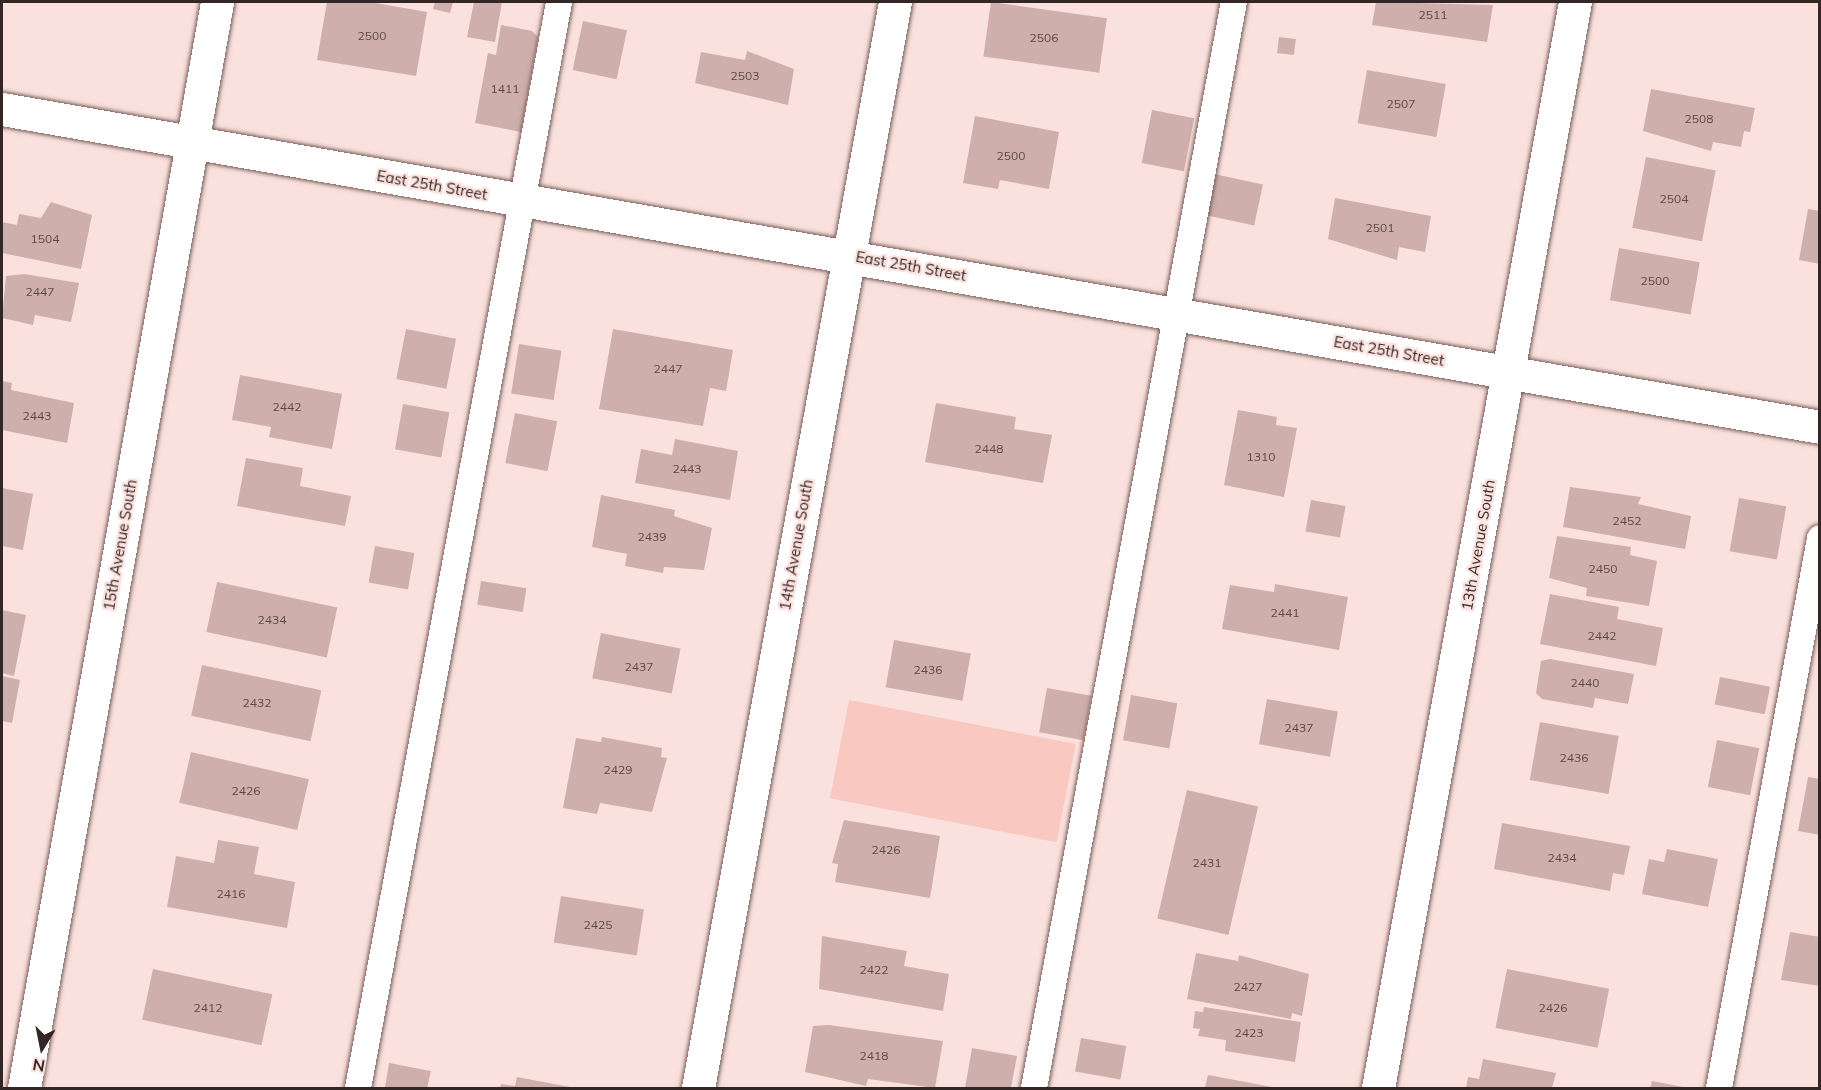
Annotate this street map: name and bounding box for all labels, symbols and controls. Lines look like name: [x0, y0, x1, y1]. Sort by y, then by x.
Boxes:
house number: 2511: [1419, 8, 1447, 22]
house number: 2500: [358, 29, 386, 43]
house number: 2506: [1030, 31, 1058, 45]
house number: 2503: [731, 69, 759, 83]
house number: 1411: [491, 82, 519, 96]
house number: 2507: [1387, 97, 1415, 111]
house number: 2508: [1685, 112, 1713, 126]
house number: 2500: [997, 149, 1025, 163]
street label: East 25th Street: [375, 166, 489, 204]
house number: 2504: [1660, 192, 1688, 206]
house number: 2501: [1366, 221, 1394, 235]
house number: 1504: [31, 232, 59, 246]
street label: East 25th Street: [854, 247, 968, 285]
house number: 2500: [1641, 274, 1669, 288]
house number: 2447: [26, 285, 54, 299]
street label: East 25th Street: [1332, 332, 1446, 370]
house number: 2447: [654, 362, 682, 376]
house number: 2442: [273, 400, 301, 414]
house number: 2443: [23, 409, 51, 423]
house number: 2448: [975, 442, 1003, 456]
house number: 1310: [1247, 450, 1275, 464]
house number: 2443: [673, 462, 701, 476]
street label: 15th Avenue South: [100, 478, 140, 612]
street label: 14th Avenue South: [776, 478, 816, 612]
street label: 13th Avenue South: [1458, 478, 1498, 612]
house number: 2452: [1613, 514, 1641, 528]
house number: 2439: [638, 530, 666, 544]
house number: 2450: [1589, 562, 1617, 576]
house number: 2441: [1271, 606, 1299, 620]
house number: 2434: [258, 613, 286, 627]
house number: 2442: [1588, 629, 1616, 643]
house number: 2437: [625, 660, 653, 674]
house number: 2436: [914, 663, 942, 677]
house number: 2440: [1571, 676, 1599, 690]
house number: 2432: [243, 696, 271, 710]
house number: 2437: [1285, 721, 1313, 735]
house number: 2436: [1560, 751, 1588, 765]
house number: 2429: [604, 763, 632, 777]
house number: 2426: [232, 784, 260, 798]
house number: 2426: [872, 843, 900, 857]
house number: 2434: [1548, 851, 1576, 865]
house number: 2431: [1193, 856, 1221, 870]
house number: 2416: [217, 887, 245, 901]
house number: 2425: [584, 918, 612, 932]
house number: 2422: [860, 963, 888, 977]
house number: 2427: [1234, 980, 1262, 994]
house number: 2412: [194, 1001, 222, 1015]
house number: 2426: [1539, 1001, 1567, 1015]
north arrow: [12, 1018, 72, 1078]
house number: 2423: [1235, 1026, 1263, 1040]
house number: 2418: [860, 1049, 888, 1063]
text: N: [31, 1055, 47, 1077]

